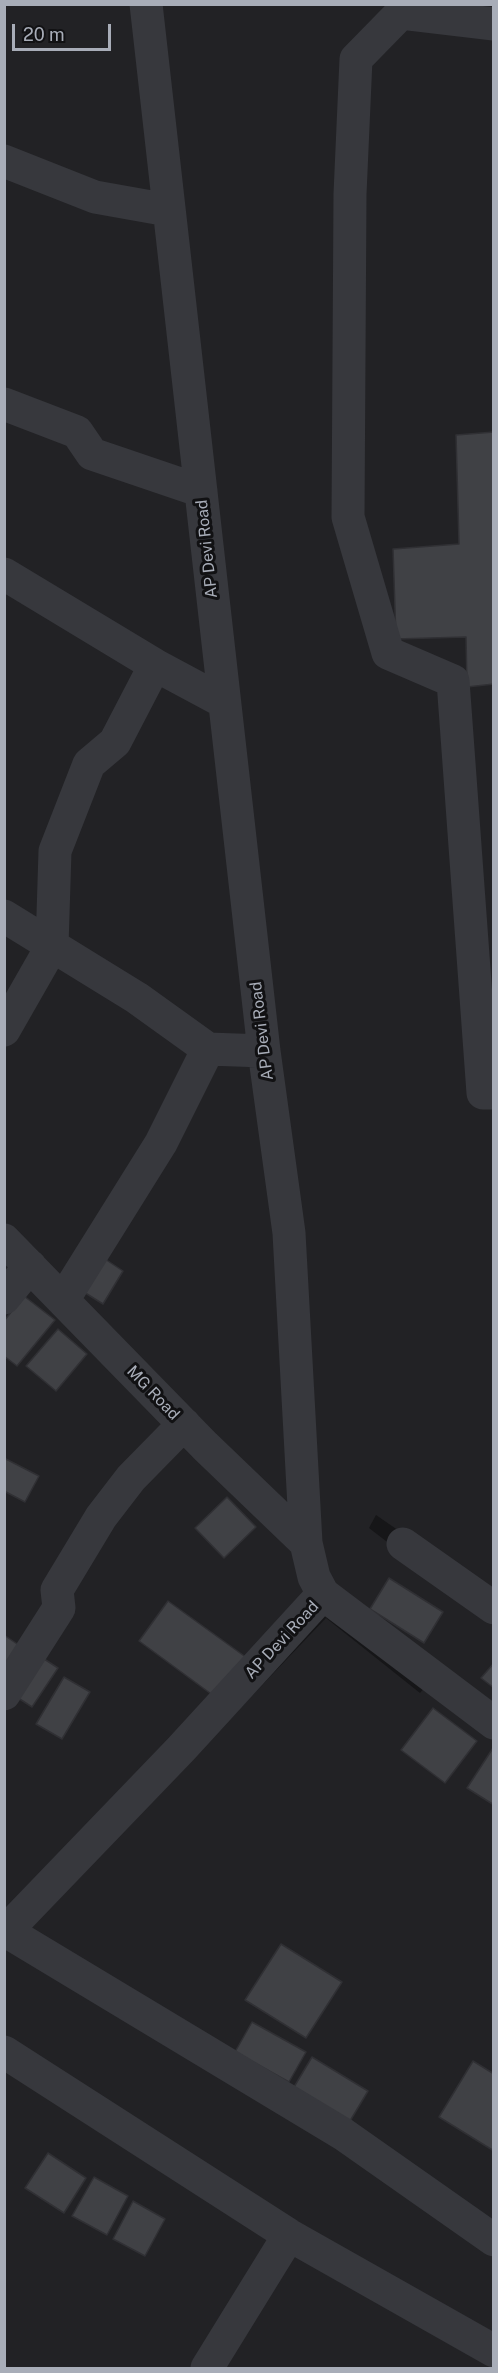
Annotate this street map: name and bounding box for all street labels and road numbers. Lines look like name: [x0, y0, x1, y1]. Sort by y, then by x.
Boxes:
street label: AP Devi Road: [192, 499, 222, 599]
street label: AP Devi Road: [246, 981, 278, 1081]
street label: MG Road: [123, 1362, 183, 1424]
street label: AP Devi Road: [241, 1597, 323, 1683]

